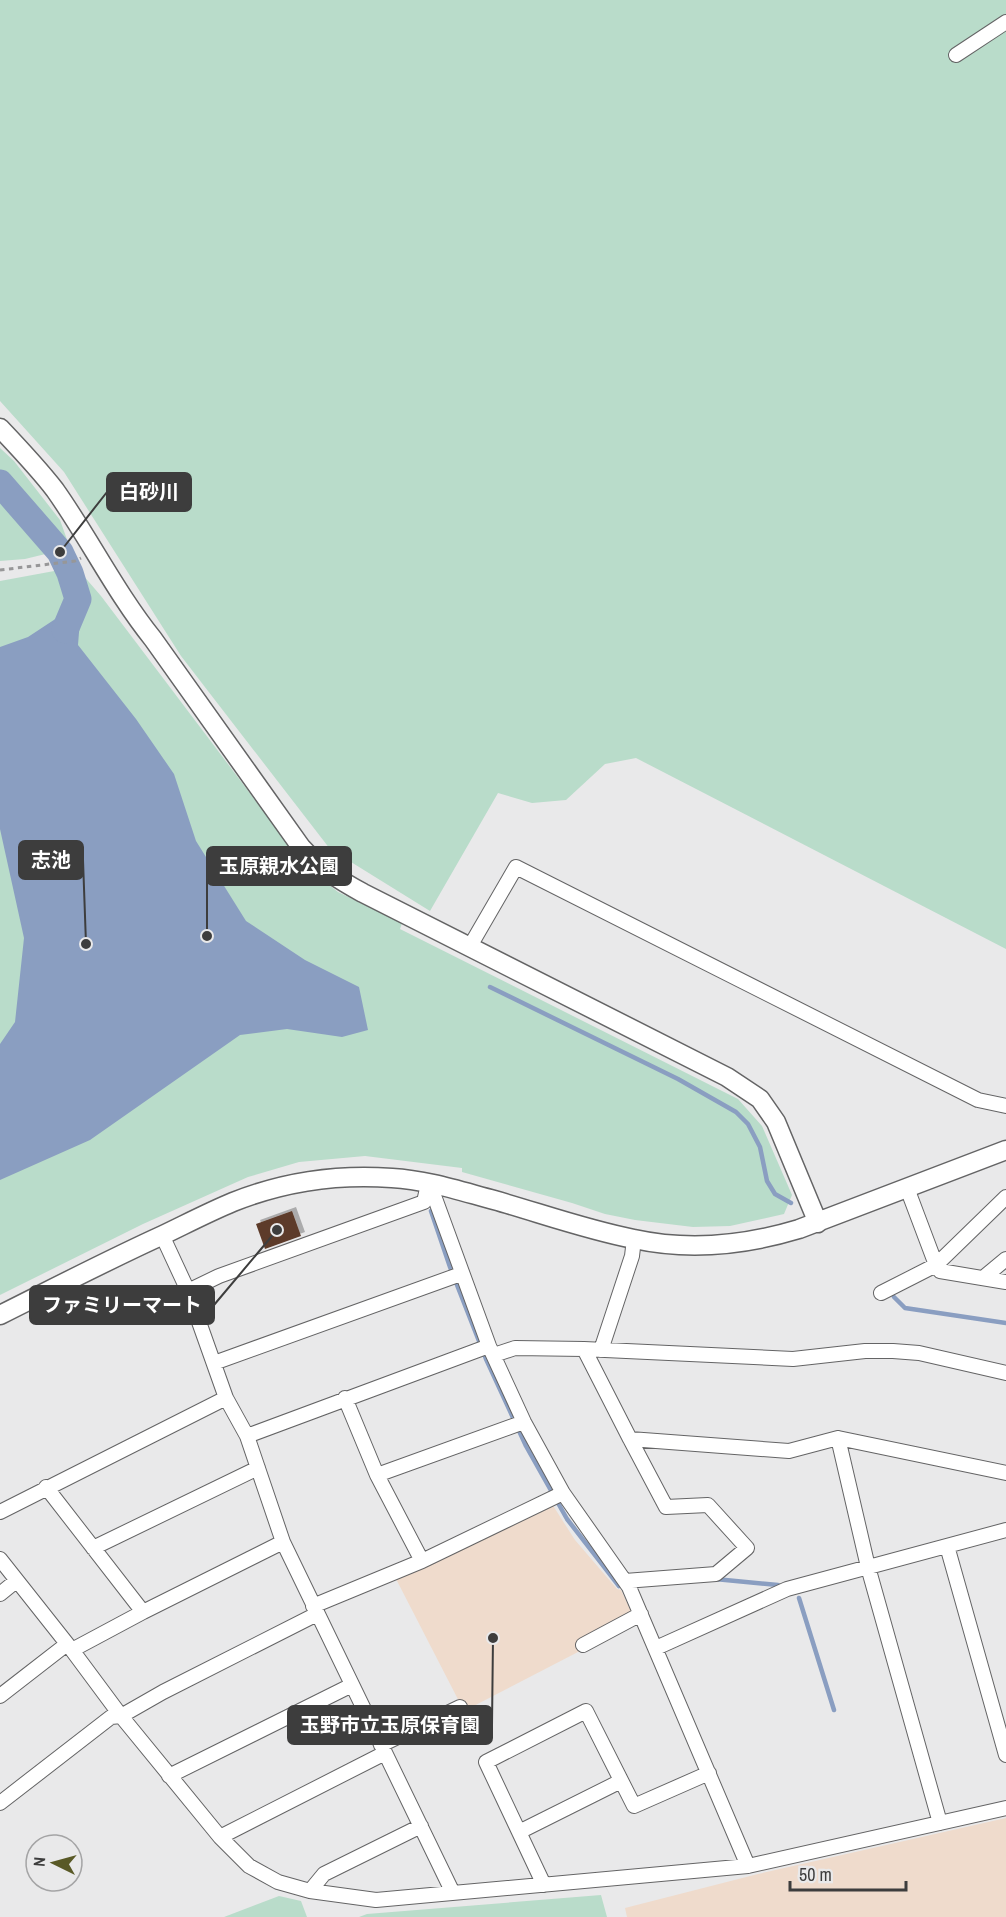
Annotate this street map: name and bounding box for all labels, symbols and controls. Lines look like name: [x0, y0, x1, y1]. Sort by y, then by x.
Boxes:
callout: 白砂川: [107, 473, 191, 511]
text: 白砂川: [119, 478, 179, 505]
callout: 志池: [19, 841, 83, 879]
text: 志池: [31, 846, 71, 873]
callout: 玉原親水公園: [207, 847, 351, 885]
text: 玉原親水公園: [219, 852, 339, 879]
callout: ファミリーマート: [30, 1286, 214, 1324]
text: ファミリーマート: [42, 1291, 202, 1318]
callout: 玉野市立玉原保育園: [288, 1706, 492, 1744]
text: 玉野市立玉原保育園: [300, 1711, 480, 1738]
north arrow: [24, 1833, 84, 1893]
scale bar: [790, 1854, 906, 1892]
text: N: [28, 1856, 50, 1867]
text: 50 m: [799, 1862, 832, 1887]

